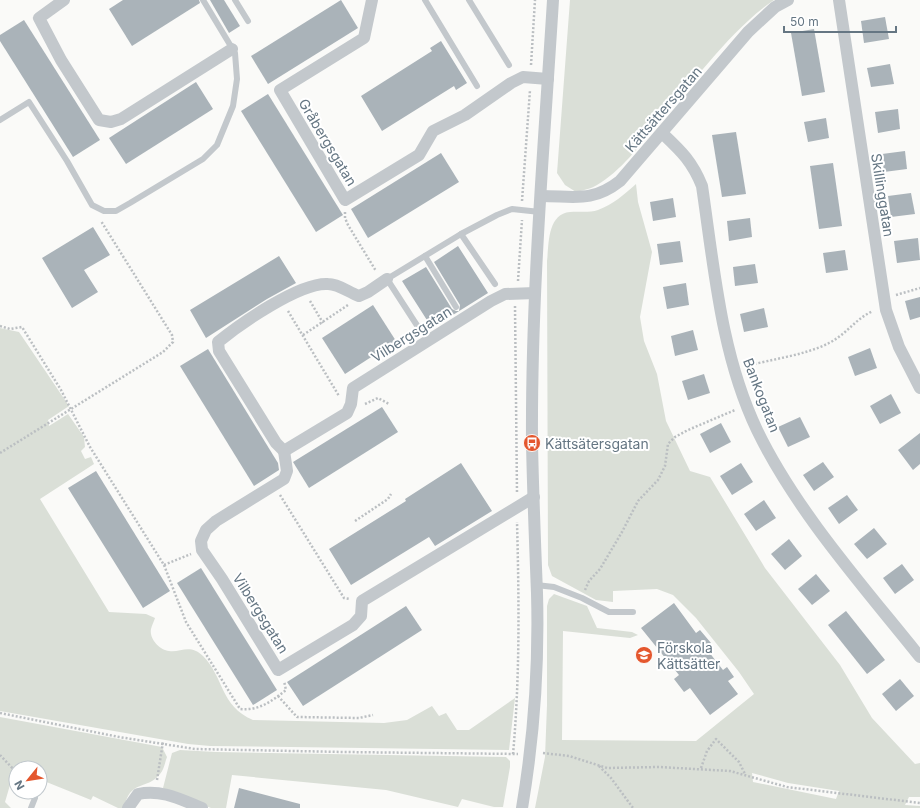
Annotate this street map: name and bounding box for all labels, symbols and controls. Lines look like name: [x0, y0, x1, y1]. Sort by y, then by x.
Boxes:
scale bar: [784, 8, 896, 34]
text: 50 m: [790, 14, 819, 29]
street label: Kättsättersgatan: [621, 63, 705, 155]
street label: Gråbergsgatan: [295, 95, 361, 189]
street label: Skillinggatan: [868, 152, 898, 238]
street label: Vilbergsgatan: [368, 303, 454, 365]
street label: Bankogatan: [740, 355, 784, 435]
bus stop icon: Kättsätersgatan: [522, 433, 542, 453]
place label: Kättsätersgatan: [545, 435, 649, 452]
street label: Vilbergsgatan: [230, 570, 292, 656]
place label: Förskola Kättsätter: [657, 639, 720, 672]
school or university icon: Förskola Kättsätter: [634, 645, 654, 665]
north arrow: [8, 760, 48, 800]
text: N: [11, 778, 27, 792]

